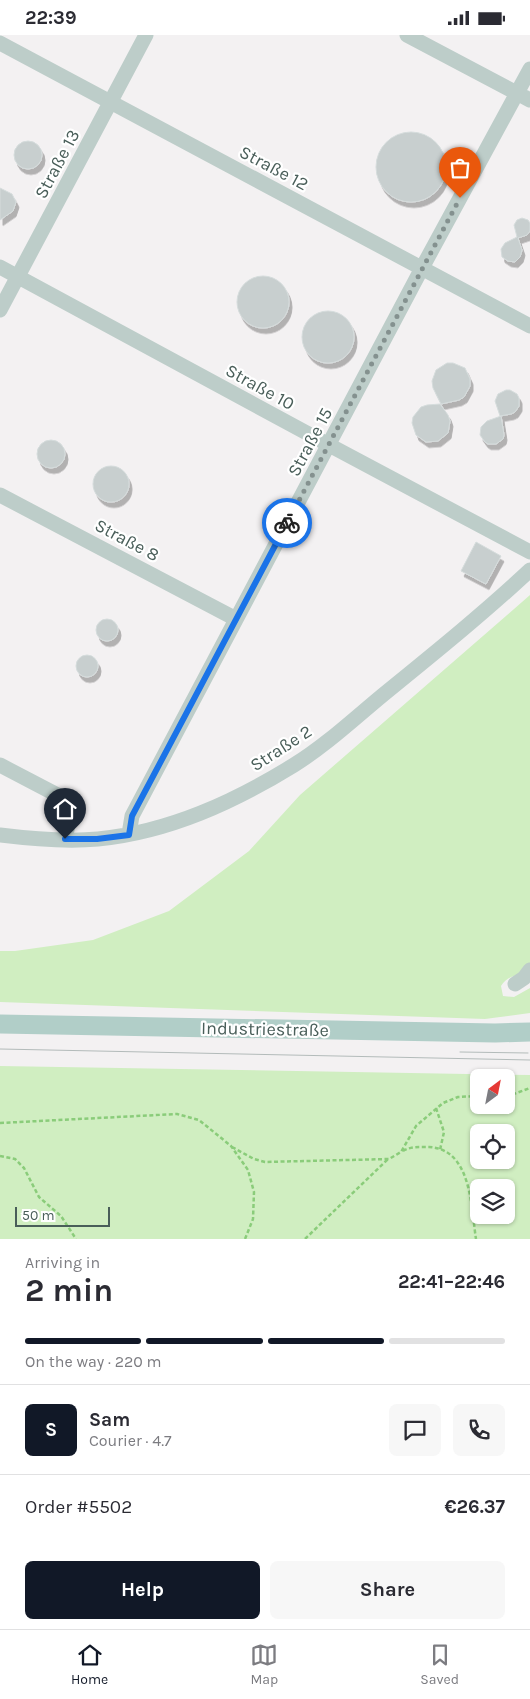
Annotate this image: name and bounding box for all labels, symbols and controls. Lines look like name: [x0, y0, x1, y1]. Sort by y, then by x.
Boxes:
text: 22:39: [25, 7, 77, 29]
street label: Straße 13: [30, 126, 84, 202]
street label: Straße 12: [236, 141, 312, 195]
pin: [439, 147, 481, 198]
icon: bag: [446, 154, 474, 182]
street label: Straße 10: [222, 359, 298, 415]
street label: Straße 15: [283, 404, 337, 480]
courier: [262, 498, 312, 548]
icon: bike: [273, 509, 301, 537]
street label: Straße 8: [91, 514, 163, 566]
street label: Straße 2: [246, 720, 316, 776]
pin: [44, 788, 86, 839]
icon: home: [51, 795, 79, 823]
street label: Industriestraße: [201, 1017, 329, 1041]
north arrow: [470, 1069, 515, 1114]
map controls: [470, 1069, 515, 1224]
button: locate: [470, 1124, 515, 1169]
button: layers: [470, 1179, 515, 1224]
scale bar: [15, 1204, 110, 1227]
text: 50 m: [22, 1207, 55, 1224]
text: Arriving in: [25, 1253, 100, 1272]
text: 22:41–22:46: [398, 1271, 505, 1293]
text: 2 min: [25, 1272, 113, 1309]
text: On the way · 220 m: [25, 1352, 162, 1371]
button: chat: [389, 1404, 441, 1456]
button: phone: [453, 1404, 505, 1456]
text: Sam: [89, 1409, 130, 1431]
text: S: [45, 1419, 57, 1441]
text: Courier · 4.7: [89, 1431, 172, 1450]
text: Order #5502: [25, 1496, 132, 1518]
text: €26.37: [445, 1496, 505, 1518]
button: Help: [25, 1561, 260, 1619]
button: Share: [270, 1561, 505, 1619]
tab: Home: [71, 1641, 108, 1688]
tab: Map: [250, 1641, 278, 1688]
tab: Saved: [420, 1641, 459, 1688]

